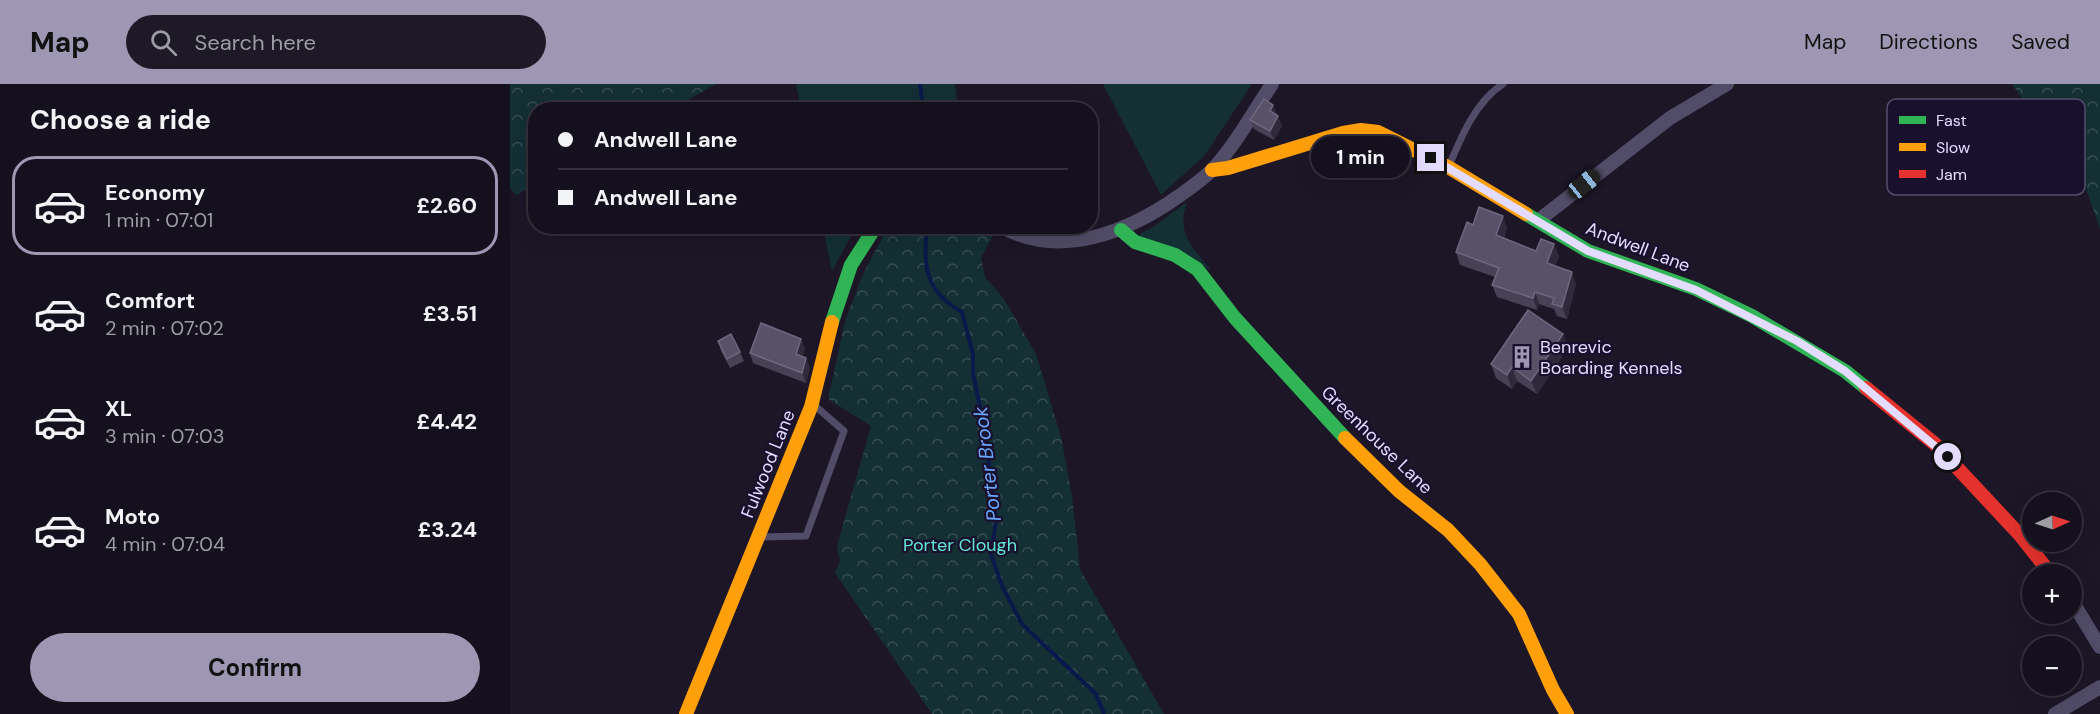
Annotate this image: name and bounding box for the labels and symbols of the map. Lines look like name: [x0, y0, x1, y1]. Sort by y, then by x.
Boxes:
legend: [1887, 99, 2085, 195]
text: Fast: [1936, 110, 1967, 131]
callout: 1 min: [1311, 137, 1410, 179]
text: Slow: [1936, 137, 1970, 158]
route end: [1417, 144, 1444, 171]
text: Jam: [1936, 164, 1967, 185]
car: [1564, 166, 1604, 202]
street label: Andwell Lane: [1582, 216, 1694, 278]
place label: Benrevic Boarding Kennels: [1540, 335, 1683, 380]
building icon: Benrevic Boarding Kennels: [1509, 344, 1535, 370]
street label: Greenhouse Lane: [1316, 381, 1438, 499]
water label: Porter Brook: [967, 404, 1007, 523]
street label: Fulwood Lane: [735, 406, 801, 522]
route start: [1934, 443, 1961, 470]
north arrow: [2022, 492, 2082, 552]
park label: Porter Clough: [903, 533, 1017, 557]

